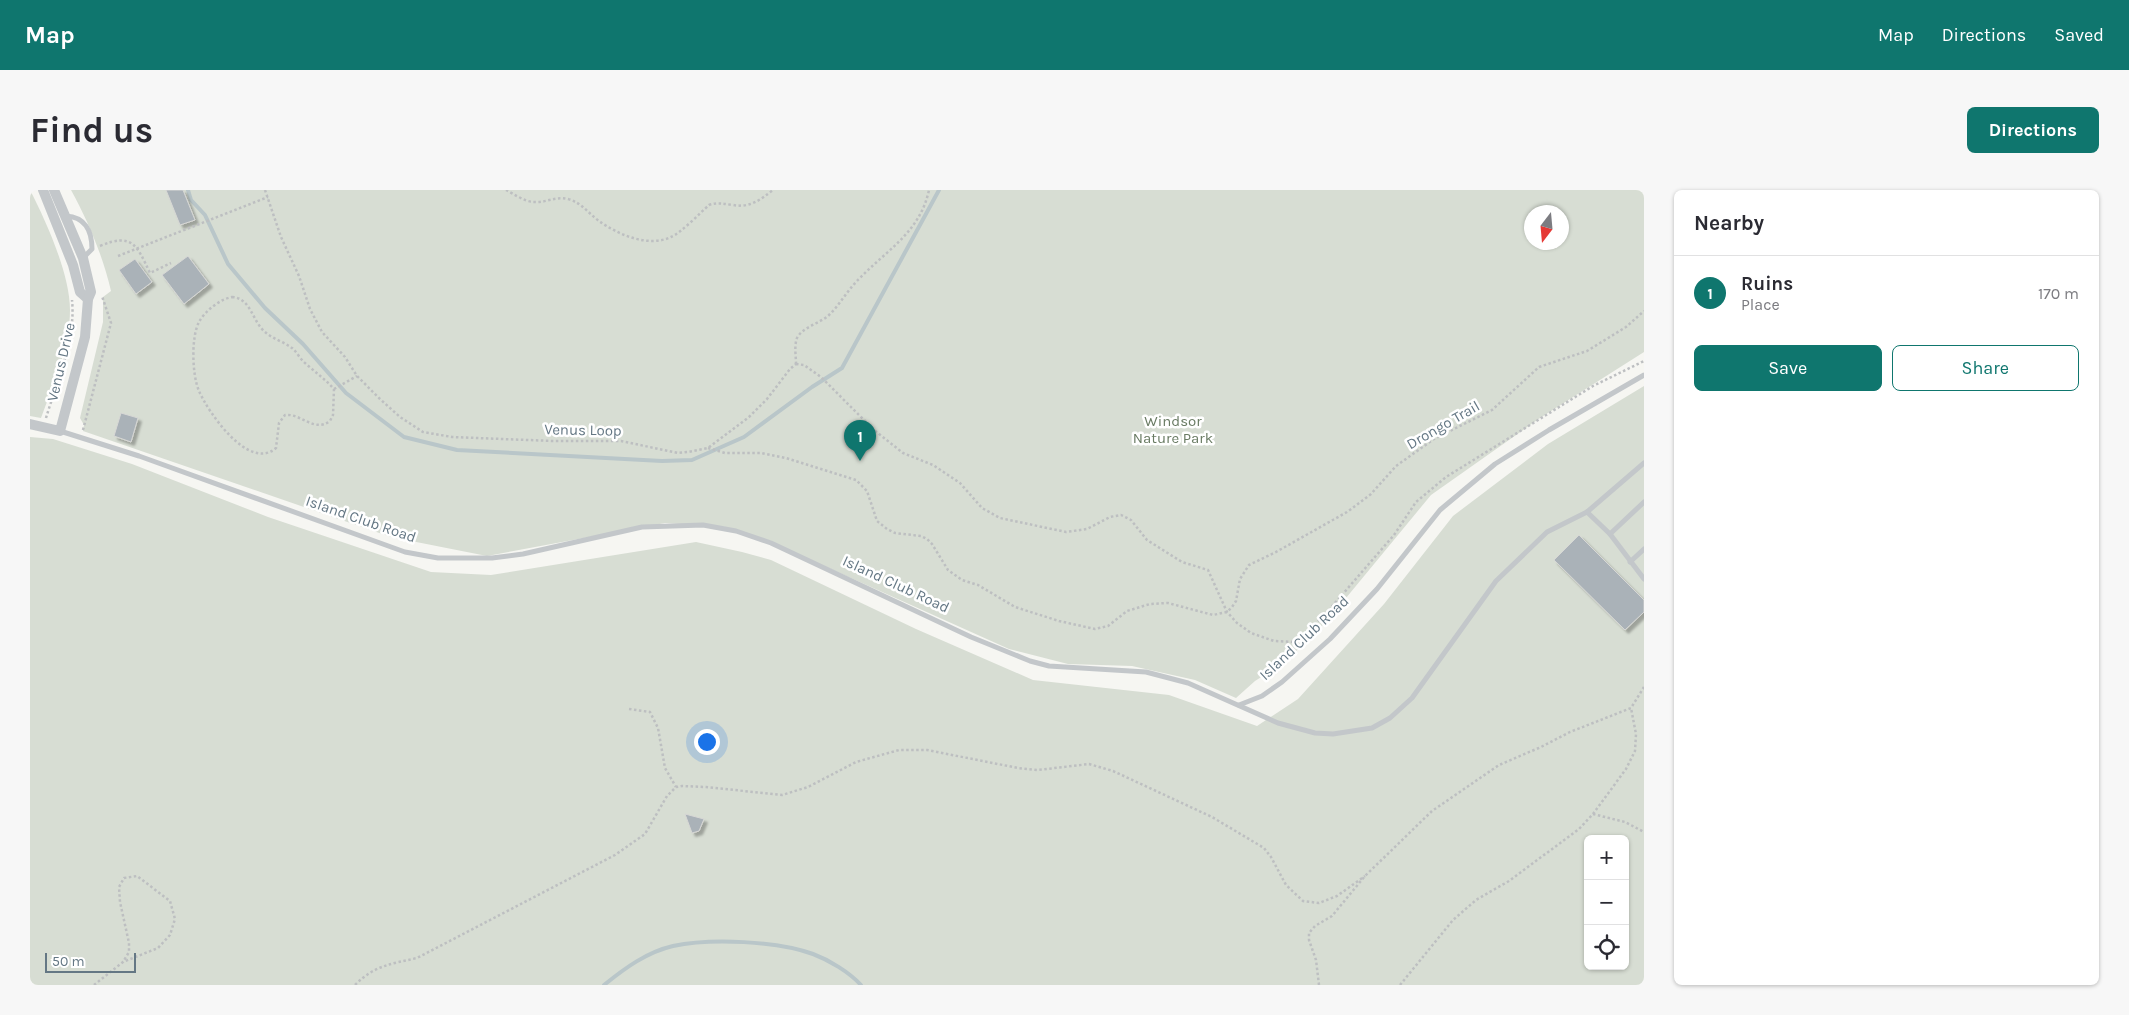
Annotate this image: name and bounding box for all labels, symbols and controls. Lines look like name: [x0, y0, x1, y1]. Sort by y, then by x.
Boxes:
text: Map: [25, 21, 75, 49]
text: Map: [1878, 24, 1914, 46]
text: Directions: [1942, 24, 2026, 46]
text: Saved: [2054, 24, 2104, 46]
button: Directions: [1967, 107, 2099, 153]
text: Find us: [30, 110, 153, 151]
north arrow: [1524, 205, 1569, 250]
text: Nearby: [1694, 211, 1764, 235]
text: Ruins: [1741, 273, 1793, 295]
text: 1: [1707, 284, 1713, 303]
text: 170 m: [2038, 284, 2079, 303]
text: Place: [1741, 295, 1780, 314]
street label: Venus Drive: [43, 321, 79, 403]
button: Save: [1694, 345, 1882, 391]
button: Share: [1892, 345, 2079, 391]
street label: Drongo Trail: [1403, 397, 1483, 453]
park label: Windsor Nature Park: [1133, 412, 1213, 447]
street label: Venus Loop: [544, 420, 622, 440]
pin: 1: [844, 420, 876, 461]
street label: Island Club Road: [303, 492, 419, 546]
street label: Island Club Road: [840, 551, 952, 617]
street label: Island Club Road: [1256, 592, 1352, 684]
your location: [694, 729, 720, 755]
map controls: [1584, 835, 1629, 970]
button: +: [1584, 835, 1629, 880]
button: −: [1584, 880, 1629, 925]
button: locate: [1584, 925, 1629, 970]
scale bar: [45, 950, 136, 973]
text: 50 m: [52, 953, 85, 970]

